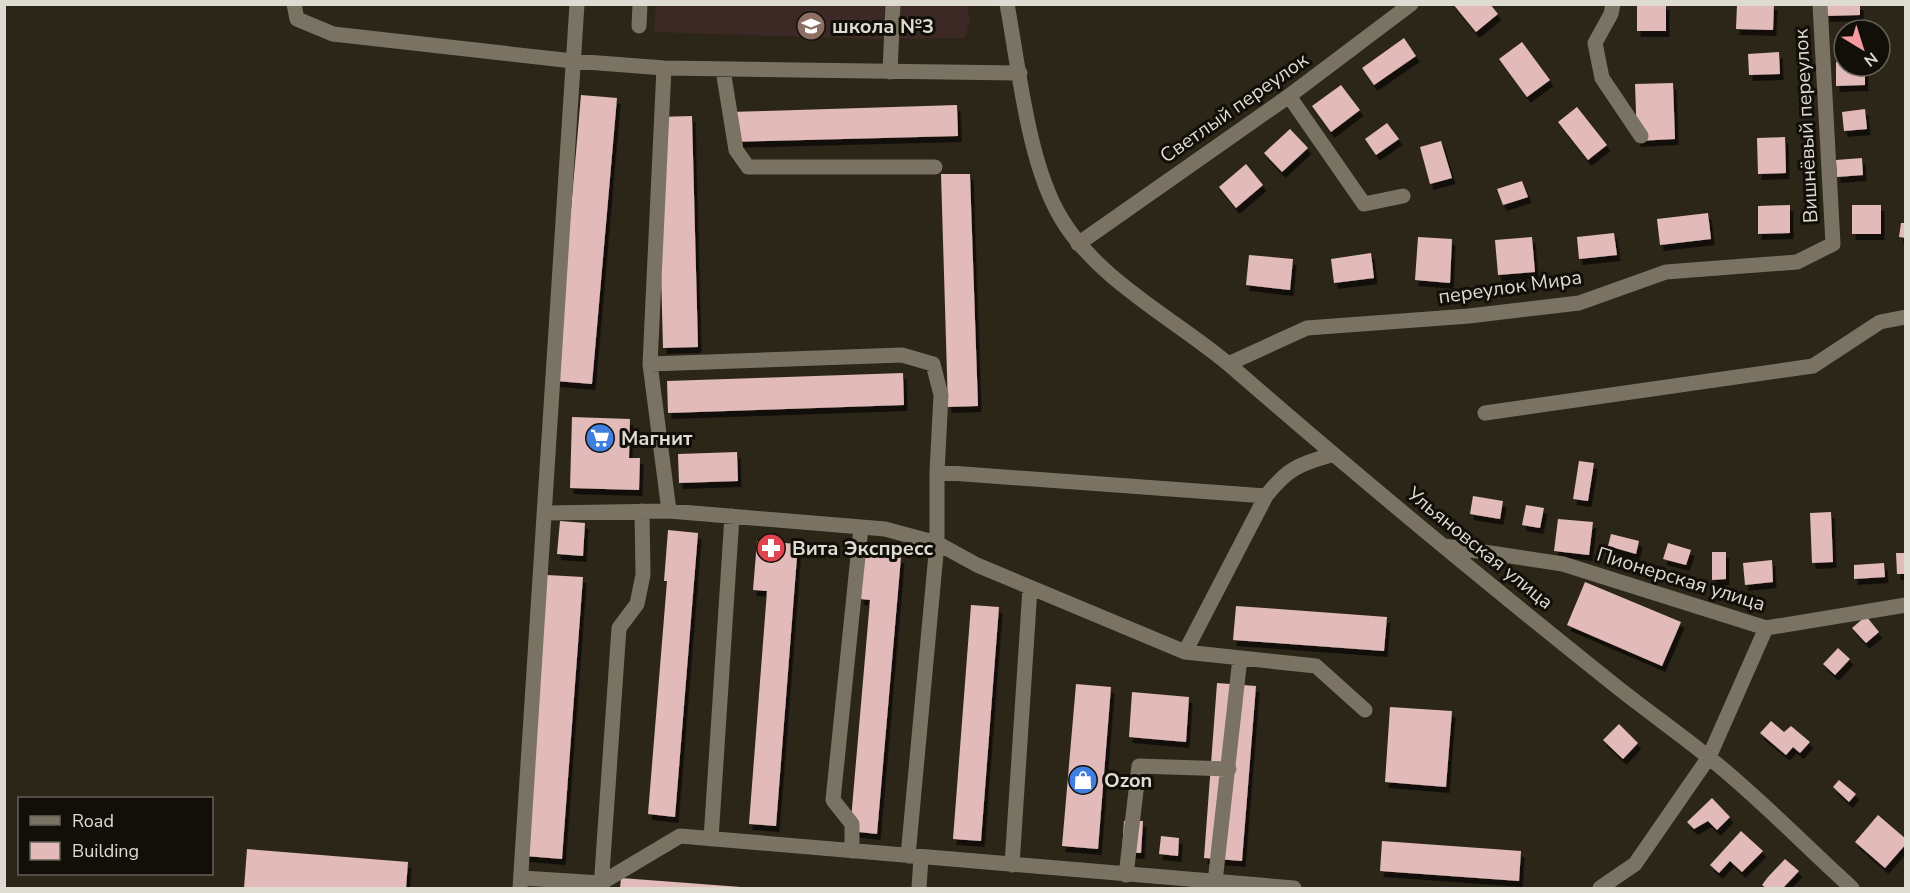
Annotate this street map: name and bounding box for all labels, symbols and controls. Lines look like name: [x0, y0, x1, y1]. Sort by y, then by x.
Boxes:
school or university icon: школа №3: [795, 10, 827, 42]
place label: школа №3: [832, 13, 934, 40]
north arrow: [1832, 18, 1892, 78]
street label: Вишнёвый переулок: [1787, 28, 1825, 224]
street label: Светлый переулок: [1154, 46, 1314, 169]
text: N: [1859, 47, 1882, 71]
street label: переулок Мира: [1436, 264, 1584, 310]
supermarket icon: Магнит: [584, 422, 616, 454]
place label: Магнит: [621, 425, 693, 452]
street label: Ульяновская улица: [1400, 480, 1559, 615]
pharmacy icon: Вита Экспресс: [755, 532, 787, 564]
place label: Вита Экспресс: [792, 535, 934, 562]
street label: Пионерская улица: [1593, 541, 1769, 617]
shop icon: Ozon: [1067, 764, 1099, 796]
place label: Ozon: [1104, 767, 1152, 794]
legend: [18, 797, 213, 875]
text: Road: [72, 809, 114, 833]
text: Building: [72, 839, 139, 863]

